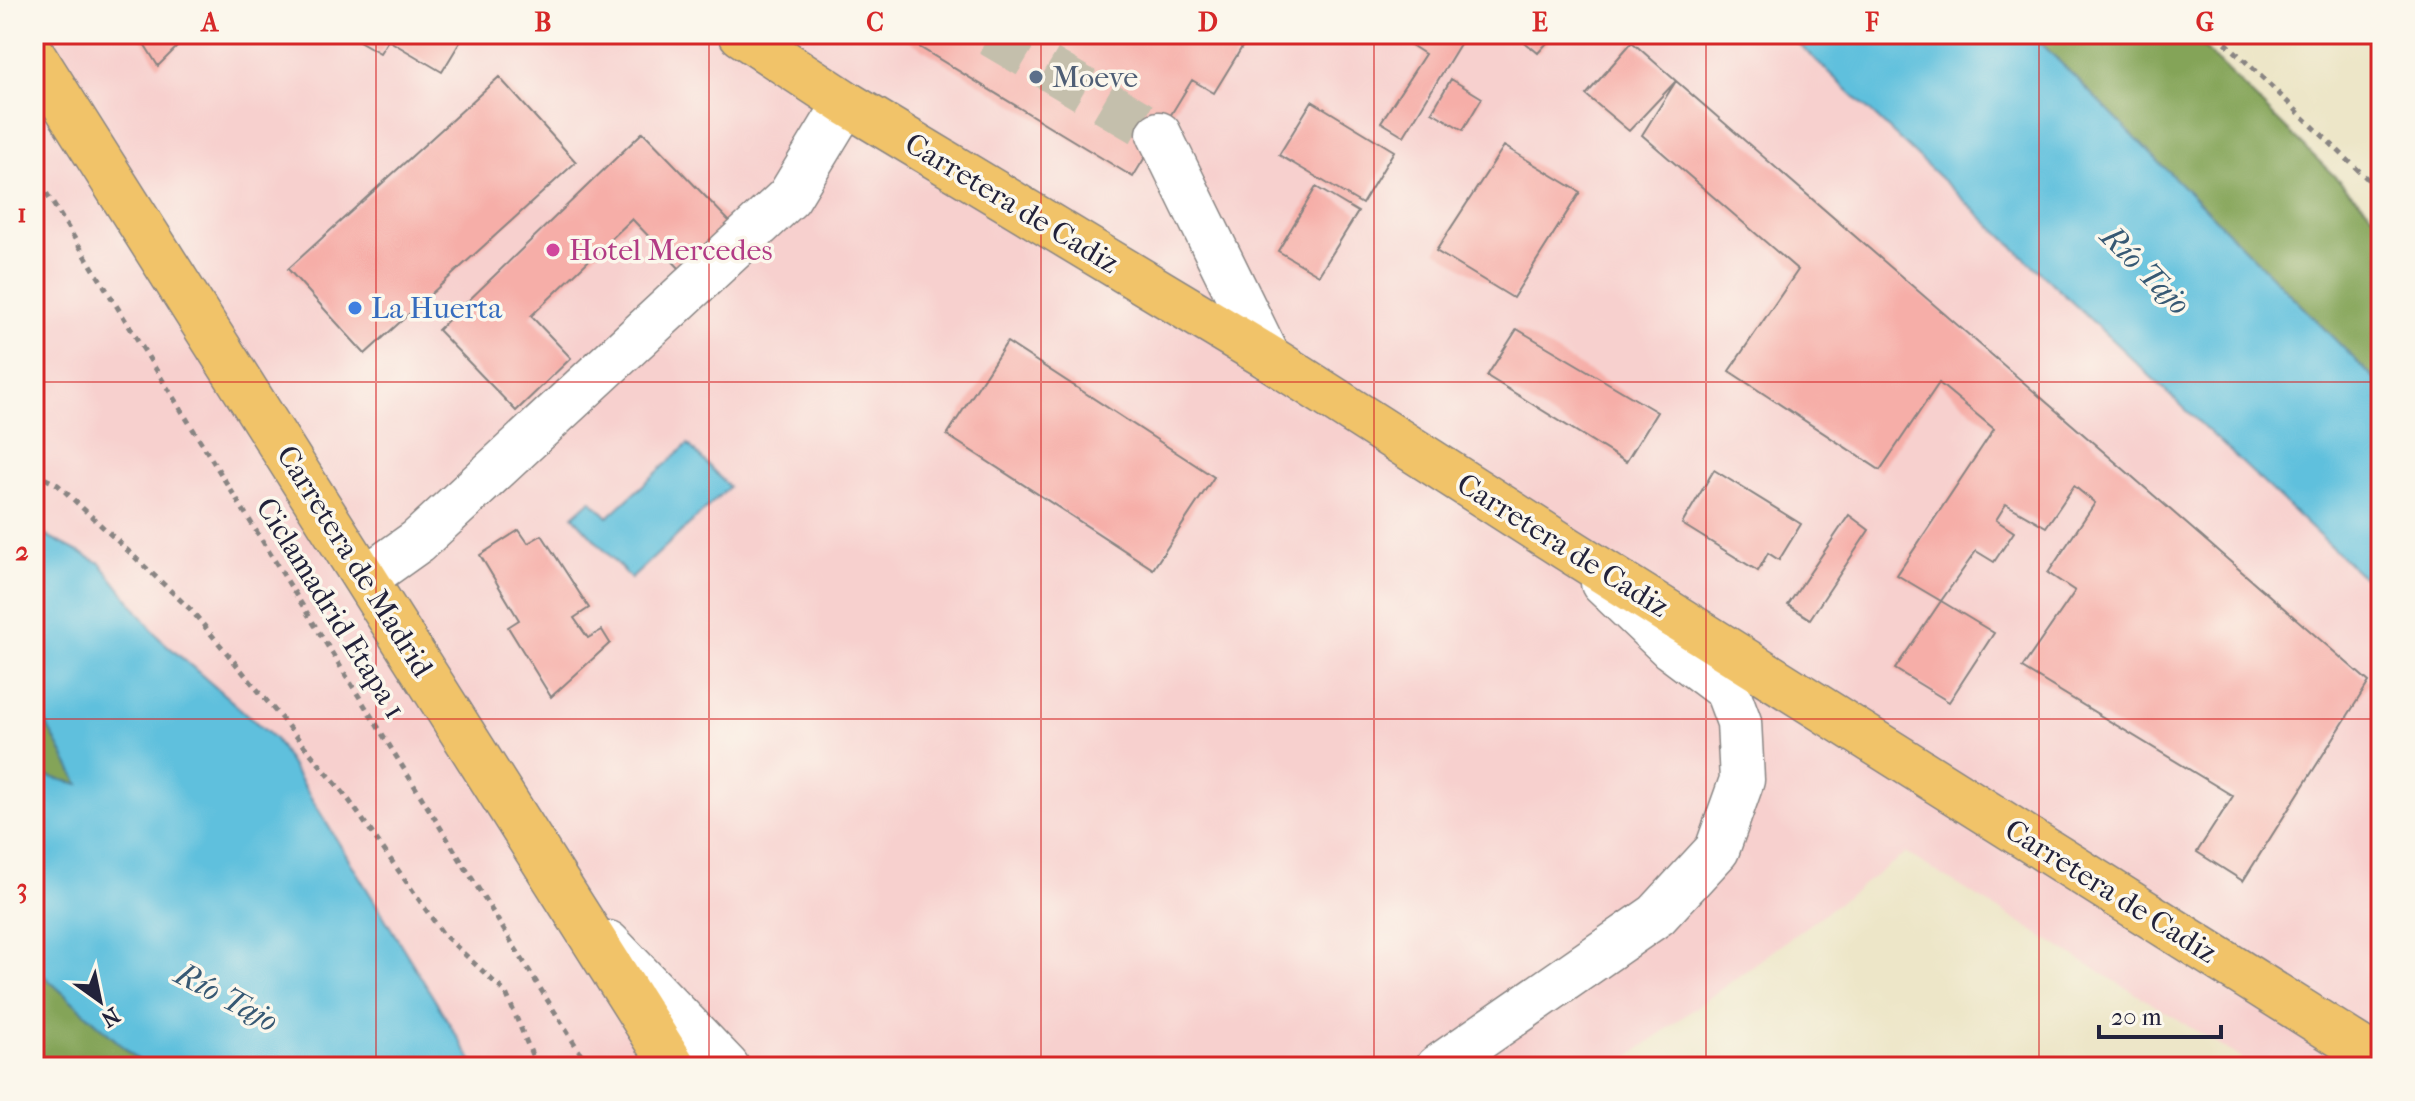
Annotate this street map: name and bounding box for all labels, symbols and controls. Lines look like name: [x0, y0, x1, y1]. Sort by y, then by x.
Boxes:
text: A: [200, 7, 220, 38]
text: B: [535, 7, 552, 38]
text: C: [866, 7, 884, 38]
text: D: [1198, 7, 1218, 38]
text: E: [1532, 7, 1548, 38]
text: F: [1864, 7, 1879, 38]
text: G: [2196, 7, 2214, 38]
place label: Moeve: [1052, 60, 1138, 95]
marker: Moeve: [1027, 68, 1045, 86]
street label: Carretera de Cadiz: [899, 126, 1125, 281]
text: 1: [17, 198, 27, 229]
water label: Río Tajo: [2092, 217, 2198, 322]
place label: Hotel Mercedes: [569, 233, 772, 268]
marker: Hotel Mercedes: [544, 241, 562, 259]
place label: La Huerta: [371, 291, 503, 326]
marker: La Huerta: [346, 299, 364, 317]
street label: Carretera de Madrid: [269, 439, 440, 684]
street label: Carretera de Cadiz: [1450, 466, 1675, 625]
street label: Ciclamadrid Etapa 1: [249, 492, 413, 725]
text: 2: [15, 536, 29, 567]
street label: Carretera de Cadiz: [1998, 812, 2223, 971]
text: 3: [17, 873, 27, 904]
water label: Río Tajo: [168, 954, 284, 1040]
north arrow: [60, 961, 140, 1041]
scale bar: [2099, 989, 2221, 1039]
text: N: [96, 1001, 124, 1033]
text: 20 m: [2111, 1003, 2162, 1031]

